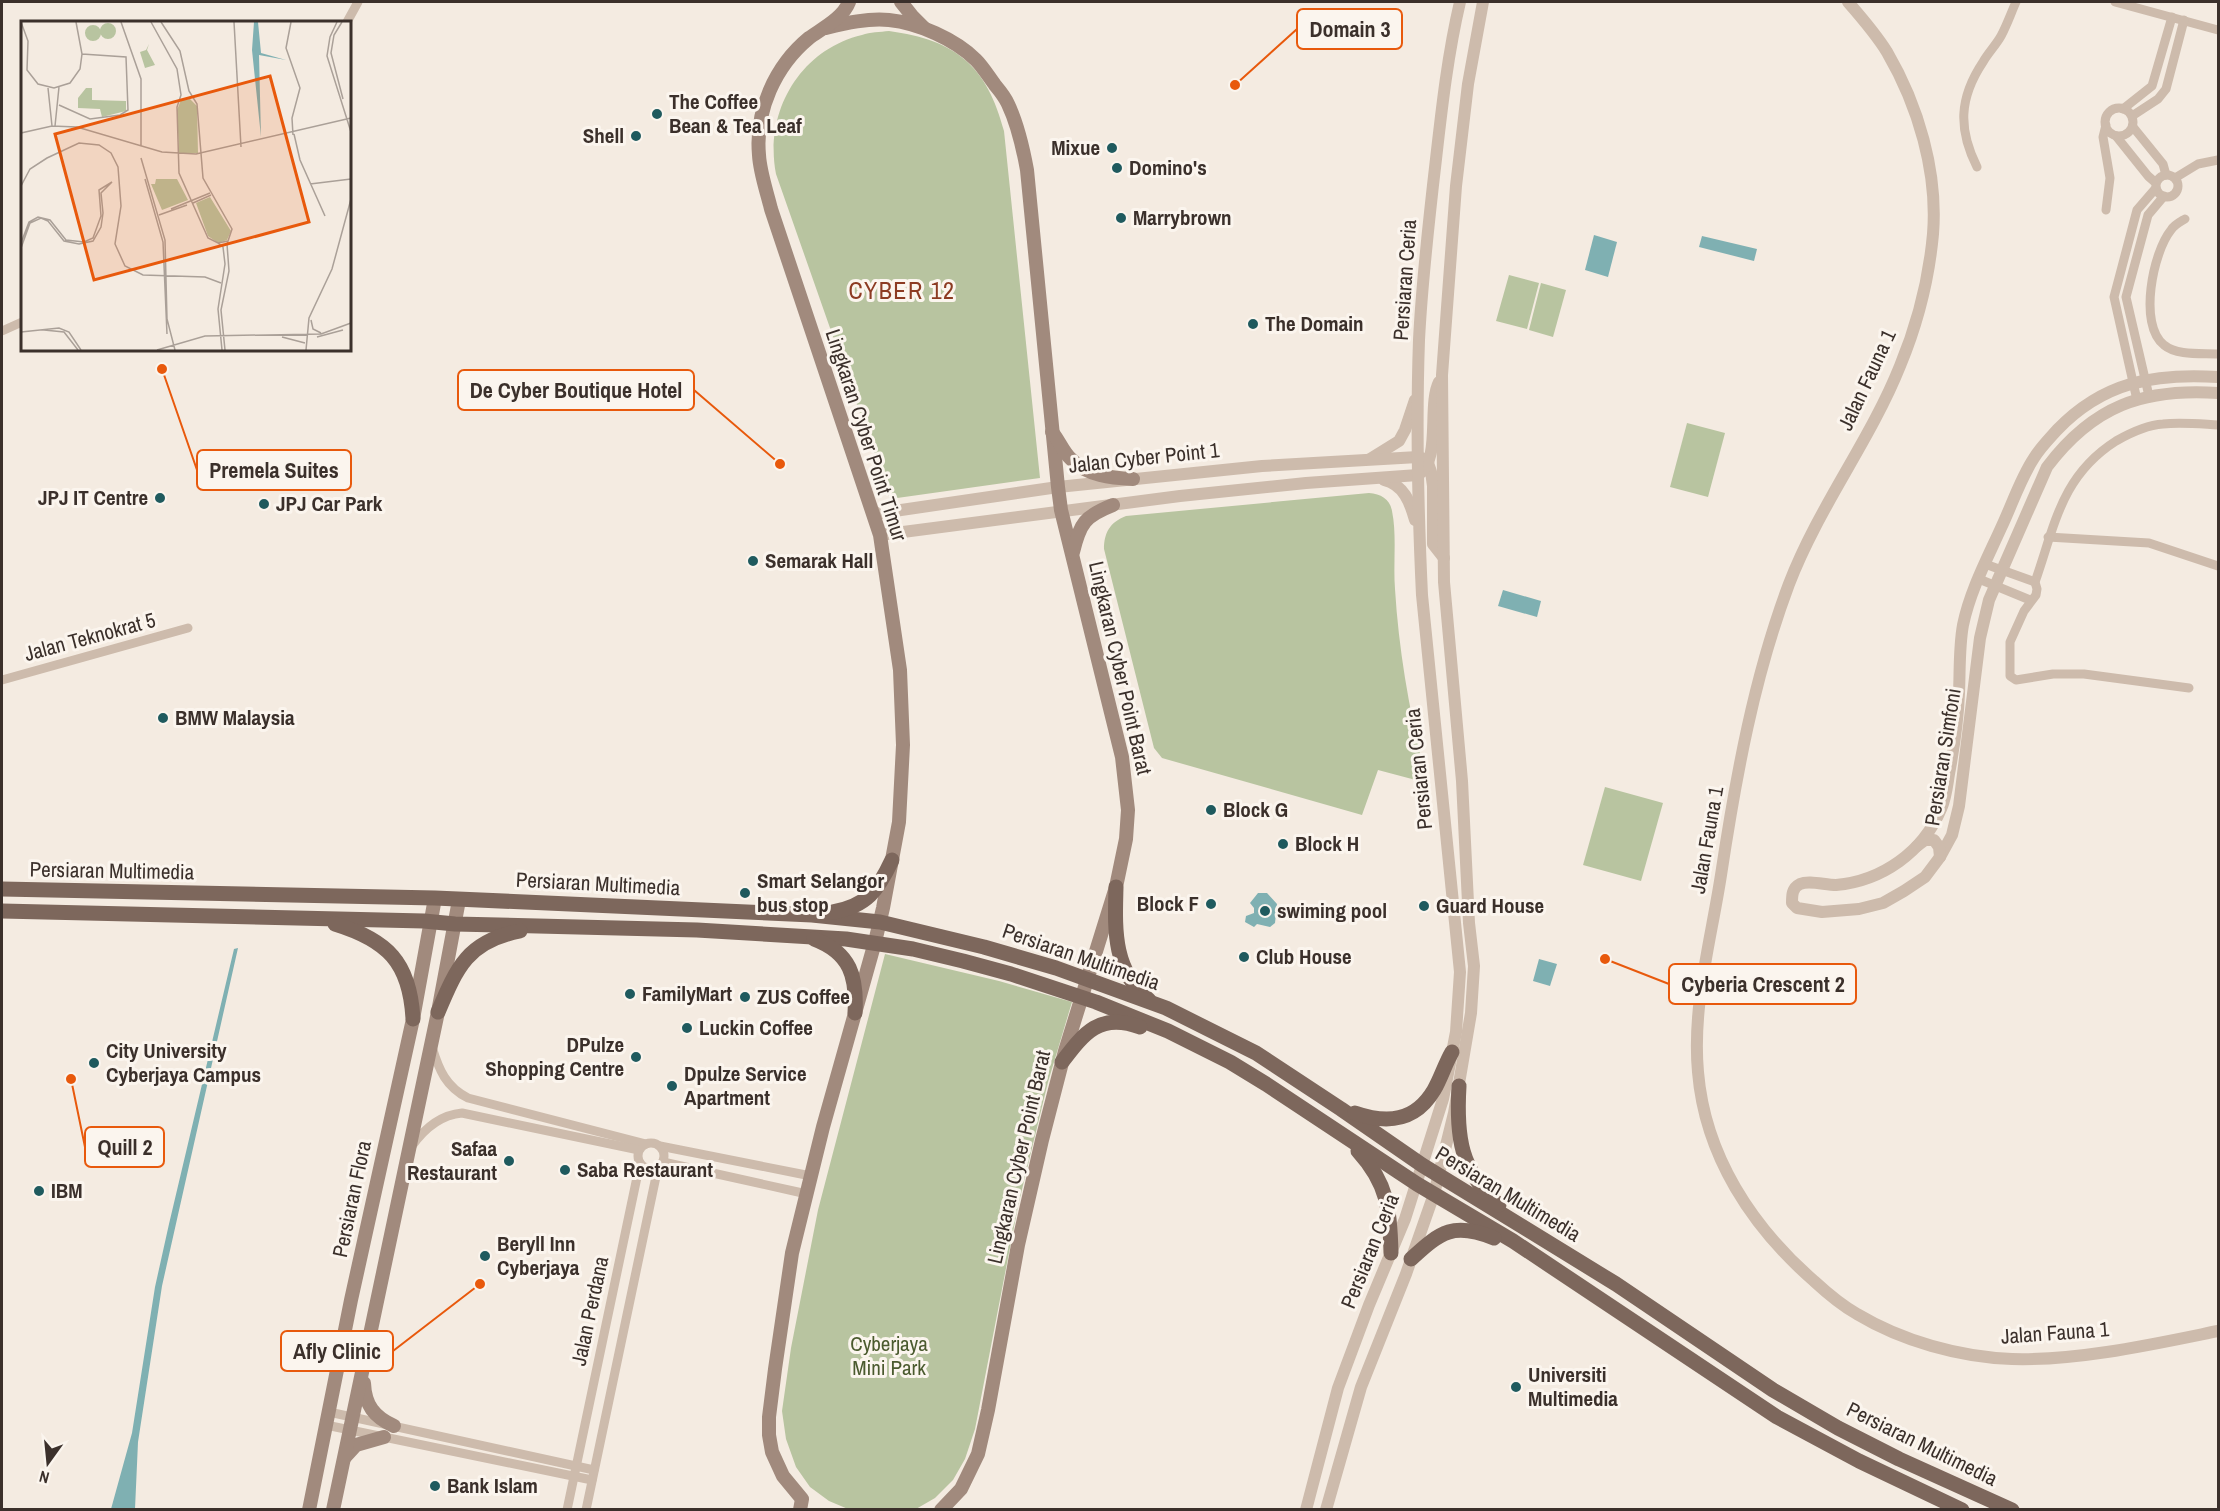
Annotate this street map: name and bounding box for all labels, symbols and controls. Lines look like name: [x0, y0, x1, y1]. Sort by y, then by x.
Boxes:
callout: Domain 3: [1297, 9, 1402, 49]
text: Domain 3: [1309, 14, 1391, 44]
inset map: [21, 21, 351, 351]
place label: The Coffee Bean & Tea Leaf: [669, 87, 802, 140]
marker: The Coffee Bean & Tea Leaf: [650, 107, 664, 121]
place label: Shell: [583, 121, 624, 150]
marker: Shell: [629, 129, 643, 143]
place label: Mixue: [1051, 133, 1100, 162]
marker: Mixue: [1105, 141, 1119, 155]
place label: Domino's: [1129, 153, 1207, 182]
marker: Domino's: [1110, 161, 1124, 175]
place label: Marrybrown: [1133, 203, 1232, 232]
marker: Marrybrown: [1114, 211, 1128, 225]
street label: Persiaran Ceria: [1386, 218, 1423, 342]
district label: CYBER 12: [848, 274, 956, 306]
place label: The Domain: [1265, 309, 1364, 338]
marker: The Domain: [1246, 317, 1260, 331]
street label: Jalan Fauna 1: [1831, 324, 1903, 435]
street label: Lingkaran Cyber Point Timur: [818, 325, 915, 545]
callout: De Cyber Boutique Hotel: [458, 370, 694, 410]
text: De Cyber Boutique Hotel: [470, 375, 682, 405]
street label: Jalan Cyber Point 1: [1067, 435, 1221, 480]
callout: Premela Suites: [197, 450, 351, 490]
text: Premela Suites: [209, 455, 339, 485]
place label: JPJ IT Centre: [38, 483, 148, 512]
place label: JPJ Car Park: [276, 489, 383, 518]
marker: JPJ IT Centre: [153, 491, 167, 505]
marker: JPJ Car Park: [257, 497, 271, 511]
place label: Semarak Hall: [765, 546, 873, 575]
marker: Semarak Hall: [746, 554, 760, 568]
street label: Lingkaran Cyber Point Barat: [1082, 558, 1159, 778]
street label: Jalan Teknokrat 5: [21, 605, 159, 668]
street label: Persiaran Simfoni: [1917, 686, 1968, 828]
place label: BMW Malaysia: [175, 703, 295, 732]
street label: Persiaran Ceria: [1398, 707, 1439, 831]
marker: BMW Malaysia: [156, 711, 170, 725]
street label: Jalan Fauna 1: [1683, 784, 1730, 896]
place label: Block G: [1223, 795, 1288, 824]
marker: Block G: [1204, 803, 1218, 817]
place label: Block H: [1295, 829, 1359, 858]
marker: Block H: [1276, 837, 1290, 851]
street label: Persiaran Multimedia: [29, 855, 195, 886]
street label: Persiaran Multimedia: [515, 865, 681, 902]
place label: Smart Selangor bus stop: [757, 866, 885, 919]
marker: Smart Selangor bus stop: [738, 886, 752, 900]
place label: Block F: [1137, 889, 1199, 918]
place label: Guard House: [1436, 891, 1544, 920]
place label: swiming pool: [1277, 896, 1387, 925]
marker: Block F: [1204, 897, 1218, 911]
marker: Guard House: [1417, 899, 1431, 913]
marker: swiming pool: [1258, 904, 1272, 918]
street label: Persiaran Multimedia: [999, 916, 1164, 997]
place label: Club House: [1256, 942, 1352, 971]
marker: Club House: [1237, 950, 1251, 964]
callout: Cyberia Crescent 2: [1669, 964, 1856, 1004]
text: Cyberia Crescent 2: [1681, 969, 1845, 999]
place label: FamilyMart: [642, 979, 732, 1008]
place label: ZUS Coffee: [757, 982, 850, 1011]
marker: FamilyMart: [623, 987, 637, 1001]
marker: ZUS Coffee: [738, 990, 752, 1004]
place label: Luckin Coffee: [699, 1013, 813, 1042]
marker: Luckin Coffee: [680, 1021, 694, 1035]
place label: DPulze Shopping Centre: [485, 1030, 624, 1083]
place label: City University Cyberjaya Campus: [106, 1036, 261, 1089]
street label: Lingkaran Cyber Point Barat: [980, 1047, 1057, 1266]
marker: DPulze Shopping Centre: [629, 1050, 643, 1064]
marker: City University Cyberjaya Campus: [87, 1056, 101, 1070]
place label: Dpulze Service Apartment: [684, 1059, 807, 1112]
marker: Dpulze Service Apartment: [665, 1079, 679, 1093]
callout: Quill 2: [85, 1127, 164, 1167]
text: Quill 2: [97, 1132, 153, 1162]
place label: Safaa Restaurant: [407, 1134, 497, 1187]
street label: Persiaran Flora: [325, 1137, 378, 1260]
street label: Persiaran Multimedia: [1430, 1139, 1587, 1249]
marker: Safaa Restaurant: [502, 1154, 516, 1168]
place label: Saba Restaurant: [577, 1155, 713, 1184]
marker: Saba Restaurant: [558, 1163, 572, 1177]
place label: IBM: [51, 1176, 83, 1205]
marker: IBM: [32, 1184, 46, 1198]
street label: Persiaran Ceria: [1333, 1189, 1406, 1313]
place label: Beryll Inn Cyberjaya: [497, 1229, 580, 1282]
marker: Beryll Inn Cyberjaya: [478, 1249, 492, 1263]
street label: Jalan Perdana: [564, 1253, 615, 1368]
street label: Jalan Fauna 1: [2000, 1314, 2110, 1351]
park label: Cyberjaya Mini Park: [850, 1329, 928, 1382]
callout: Afly Clinic: [281, 1331, 393, 1371]
text: Afly Clinic: [293, 1336, 381, 1366]
place label: Universiti Multimedia: [1528, 1360, 1618, 1413]
marker: Universiti Multimedia: [1509, 1380, 1523, 1394]
street label: Persiaran Multimedia: [1842, 1394, 2003, 1493]
north arrow: [18, 1433, 78, 1493]
text: N: [37, 1466, 52, 1489]
place label: Bank Islam: [447, 1471, 538, 1500]
marker: Bank Islam: [428, 1479, 442, 1493]

